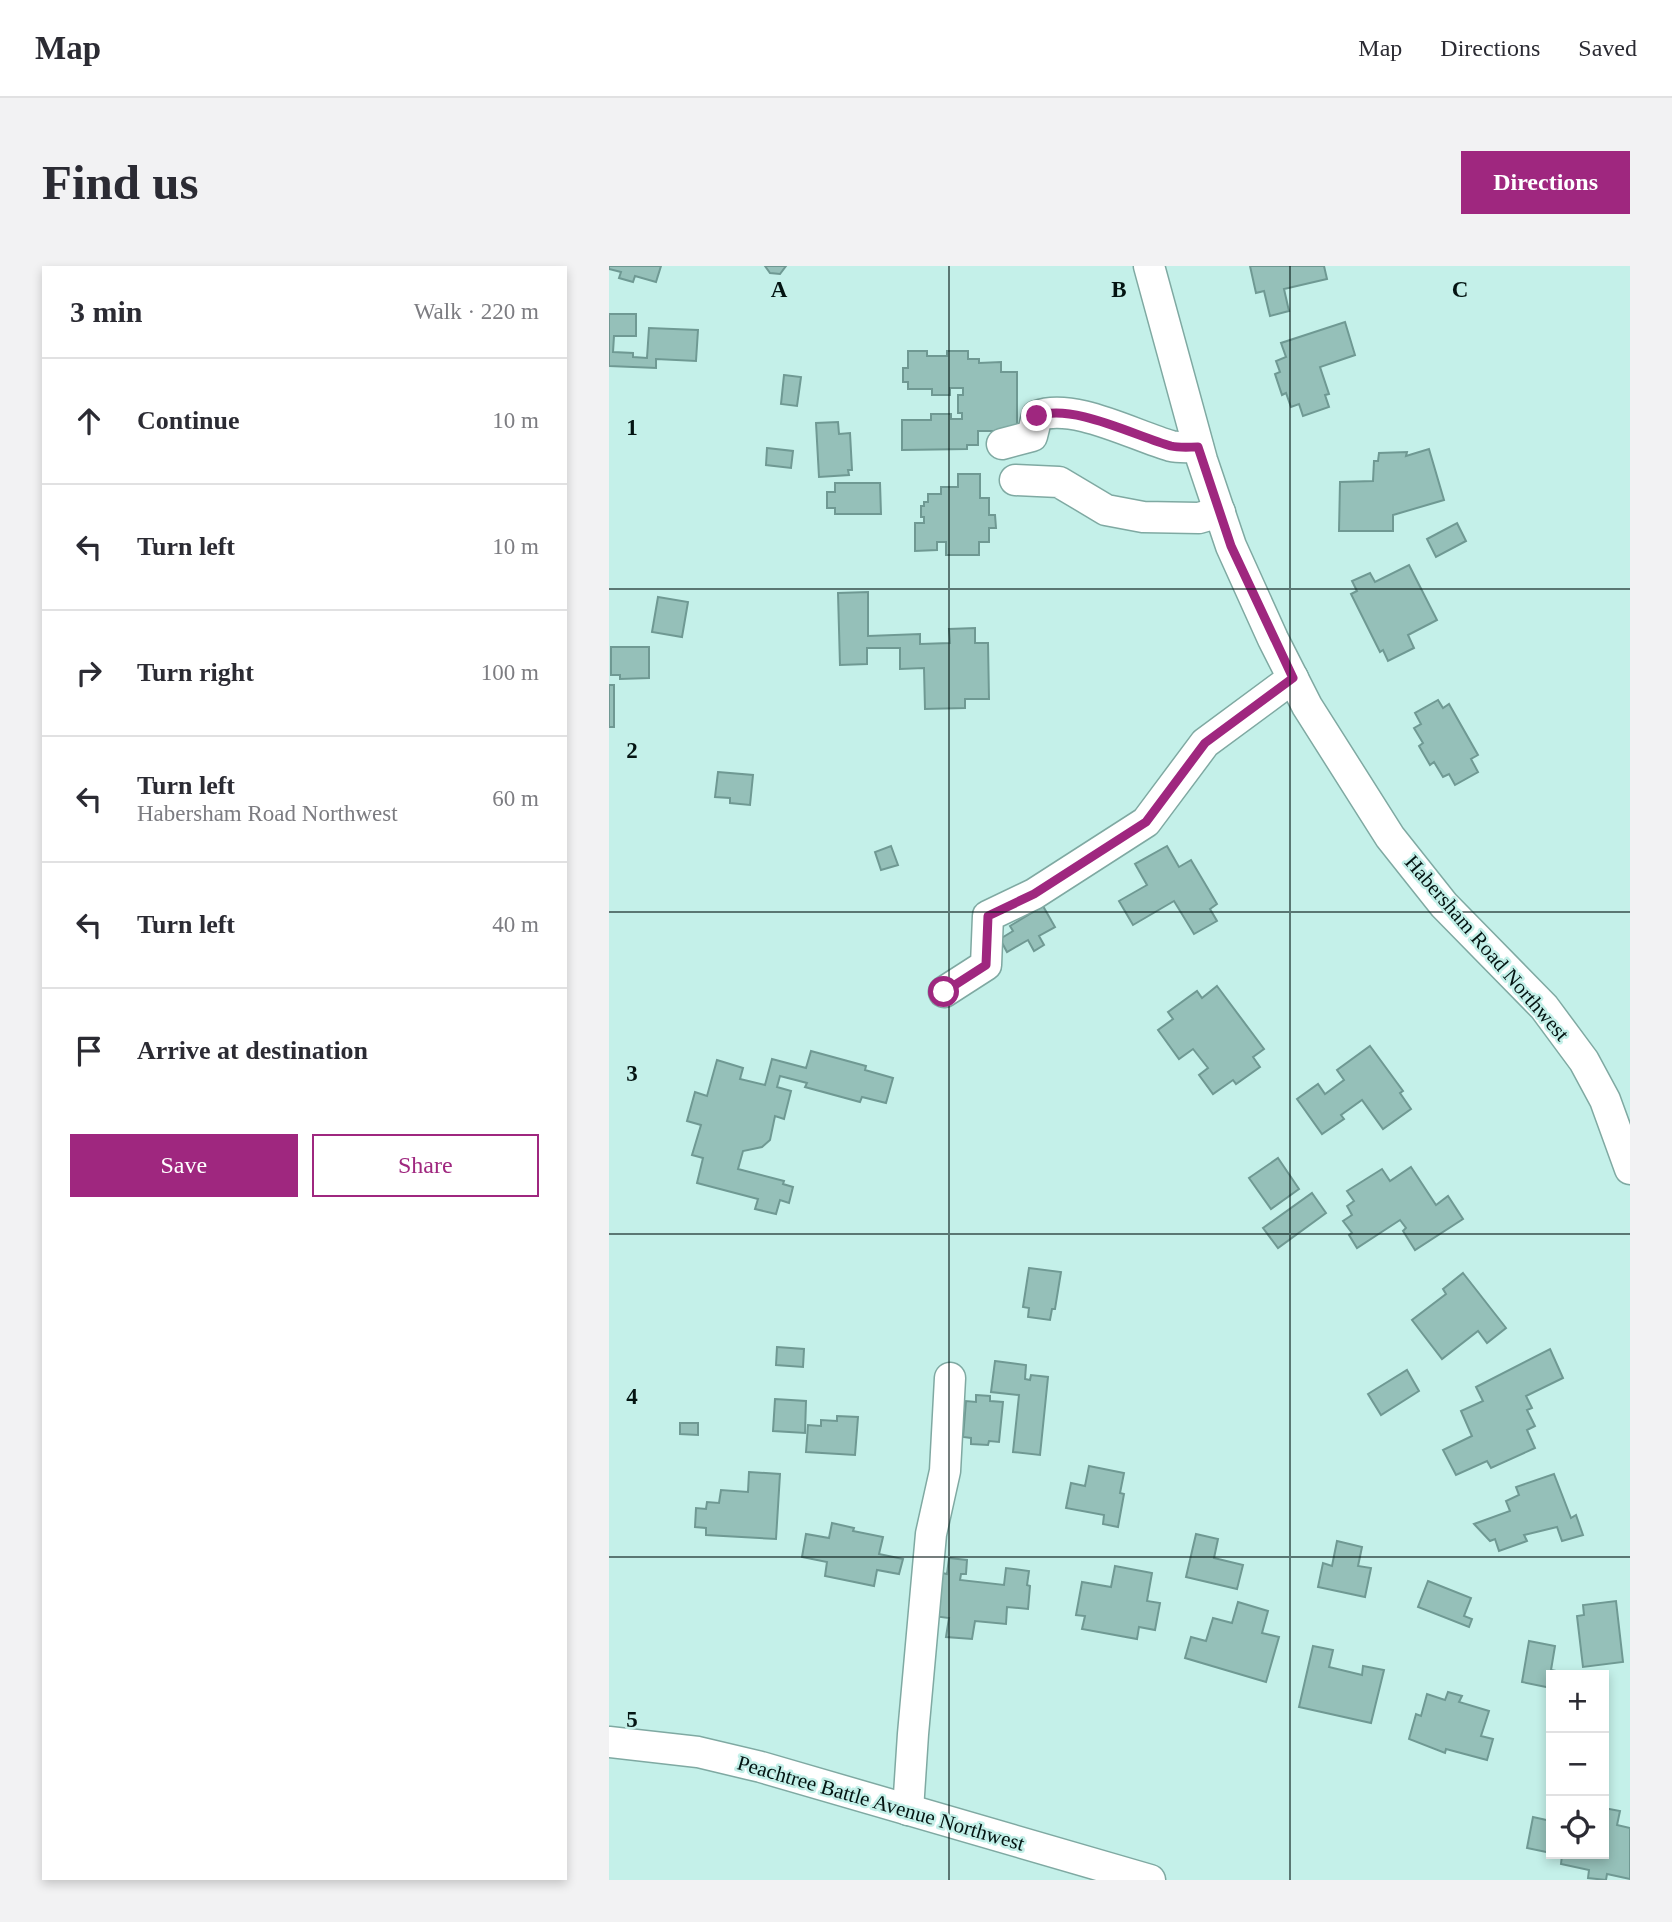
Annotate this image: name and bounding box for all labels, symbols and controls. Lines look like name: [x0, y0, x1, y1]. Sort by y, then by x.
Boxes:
text: Map: [35, 30, 101, 66]
text: Map: [1358, 35, 1402, 61]
text: Directions: [1440, 35, 1540, 61]
text: Saved: [1578, 35, 1637, 61]
button: Directions: [1461, 151, 1630, 214]
text: Find us: [42, 155, 199, 210]
text: A: [771, 277, 788, 302]
text: B: [1111, 277, 1127, 302]
text: C: [1452, 277, 1468, 302]
text: 3 min: [70, 295, 143, 328]
text: Walk · 220 m: [414, 299, 539, 324]
route end: [1021, 400, 1052, 431]
icon: ahead: [70, 402, 108, 440]
text: Continue: [137, 406, 240, 435]
text: 10 m: [492, 408, 539, 433]
text: 1: [626, 415, 638, 440]
icon: left: [70, 528, 108, 566]
text: Turn left: [137, 532, 235, 561]
text: 10 m: [492, 534, 539, 559]
icon: right: [70, 654, 108, 692]
text: Turn right: [137, 658, 254, 687]
text: 100 m: [481, 660, 539, 685]
text: 2: [626, 738, 638, 763]
text: Turn left: [137, 771, 235, 800]
icon: left: [70, 780, 108, 818]
text: 60 m: [492, 786, 539, 811]
text: Habersham Road Northwest: [137, 801, 398, 826]
street label: Habersham Road Northwest: [1400, 850, 1574, 1046]
icon: left: [70, 906, 108, 944]
text: Turn left: [137, 910, 235, 939]
text: 40 m: [492, 912, 539, 937]
route start: [928, 976, 959, 1007]
icon: arrive: [70, 1032, 108, 1070]
text: Arrive at destination: [137, 1036, 368, 1065]
text: 3: [626, 1061, 638, 1086]
button: Save: [70, 1134, 298, 1197]
button: Share: [312, 1134, 539, 1197]
text: 4: [626, 1384, 638, 1409]
map controls: [1546, 1670, 1609, 1859]
button: +: [1546, 1670, 1609, 1733]
text: 5: [626, 1707, 638, 1732]
button: −: [1546, 1733, 1609, 1796]
street label: Peachtree Battle Avenue Northwest: [735, 1750, 1027, 1856]
button: locate: [1546, 1796, 1609, 1859]

